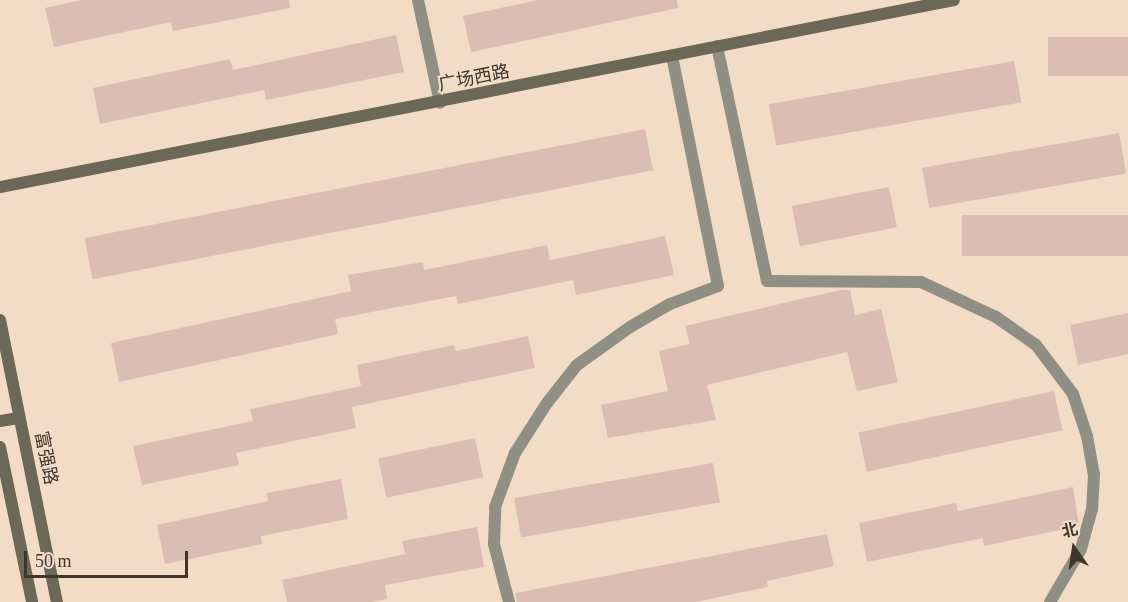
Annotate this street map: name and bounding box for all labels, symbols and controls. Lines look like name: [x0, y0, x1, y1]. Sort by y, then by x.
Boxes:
street label: 广场西路: [437, 61, 511, 95]
street label: 富强路: [30, 429, 62, 487]
north arrow: [1044, 518, 1104, 578]
text: 北: [1060, 520, 1080, 540]
scale bar: [27, 539, 190, 577]
text: 50 m: [35, 551, 72, 571]

